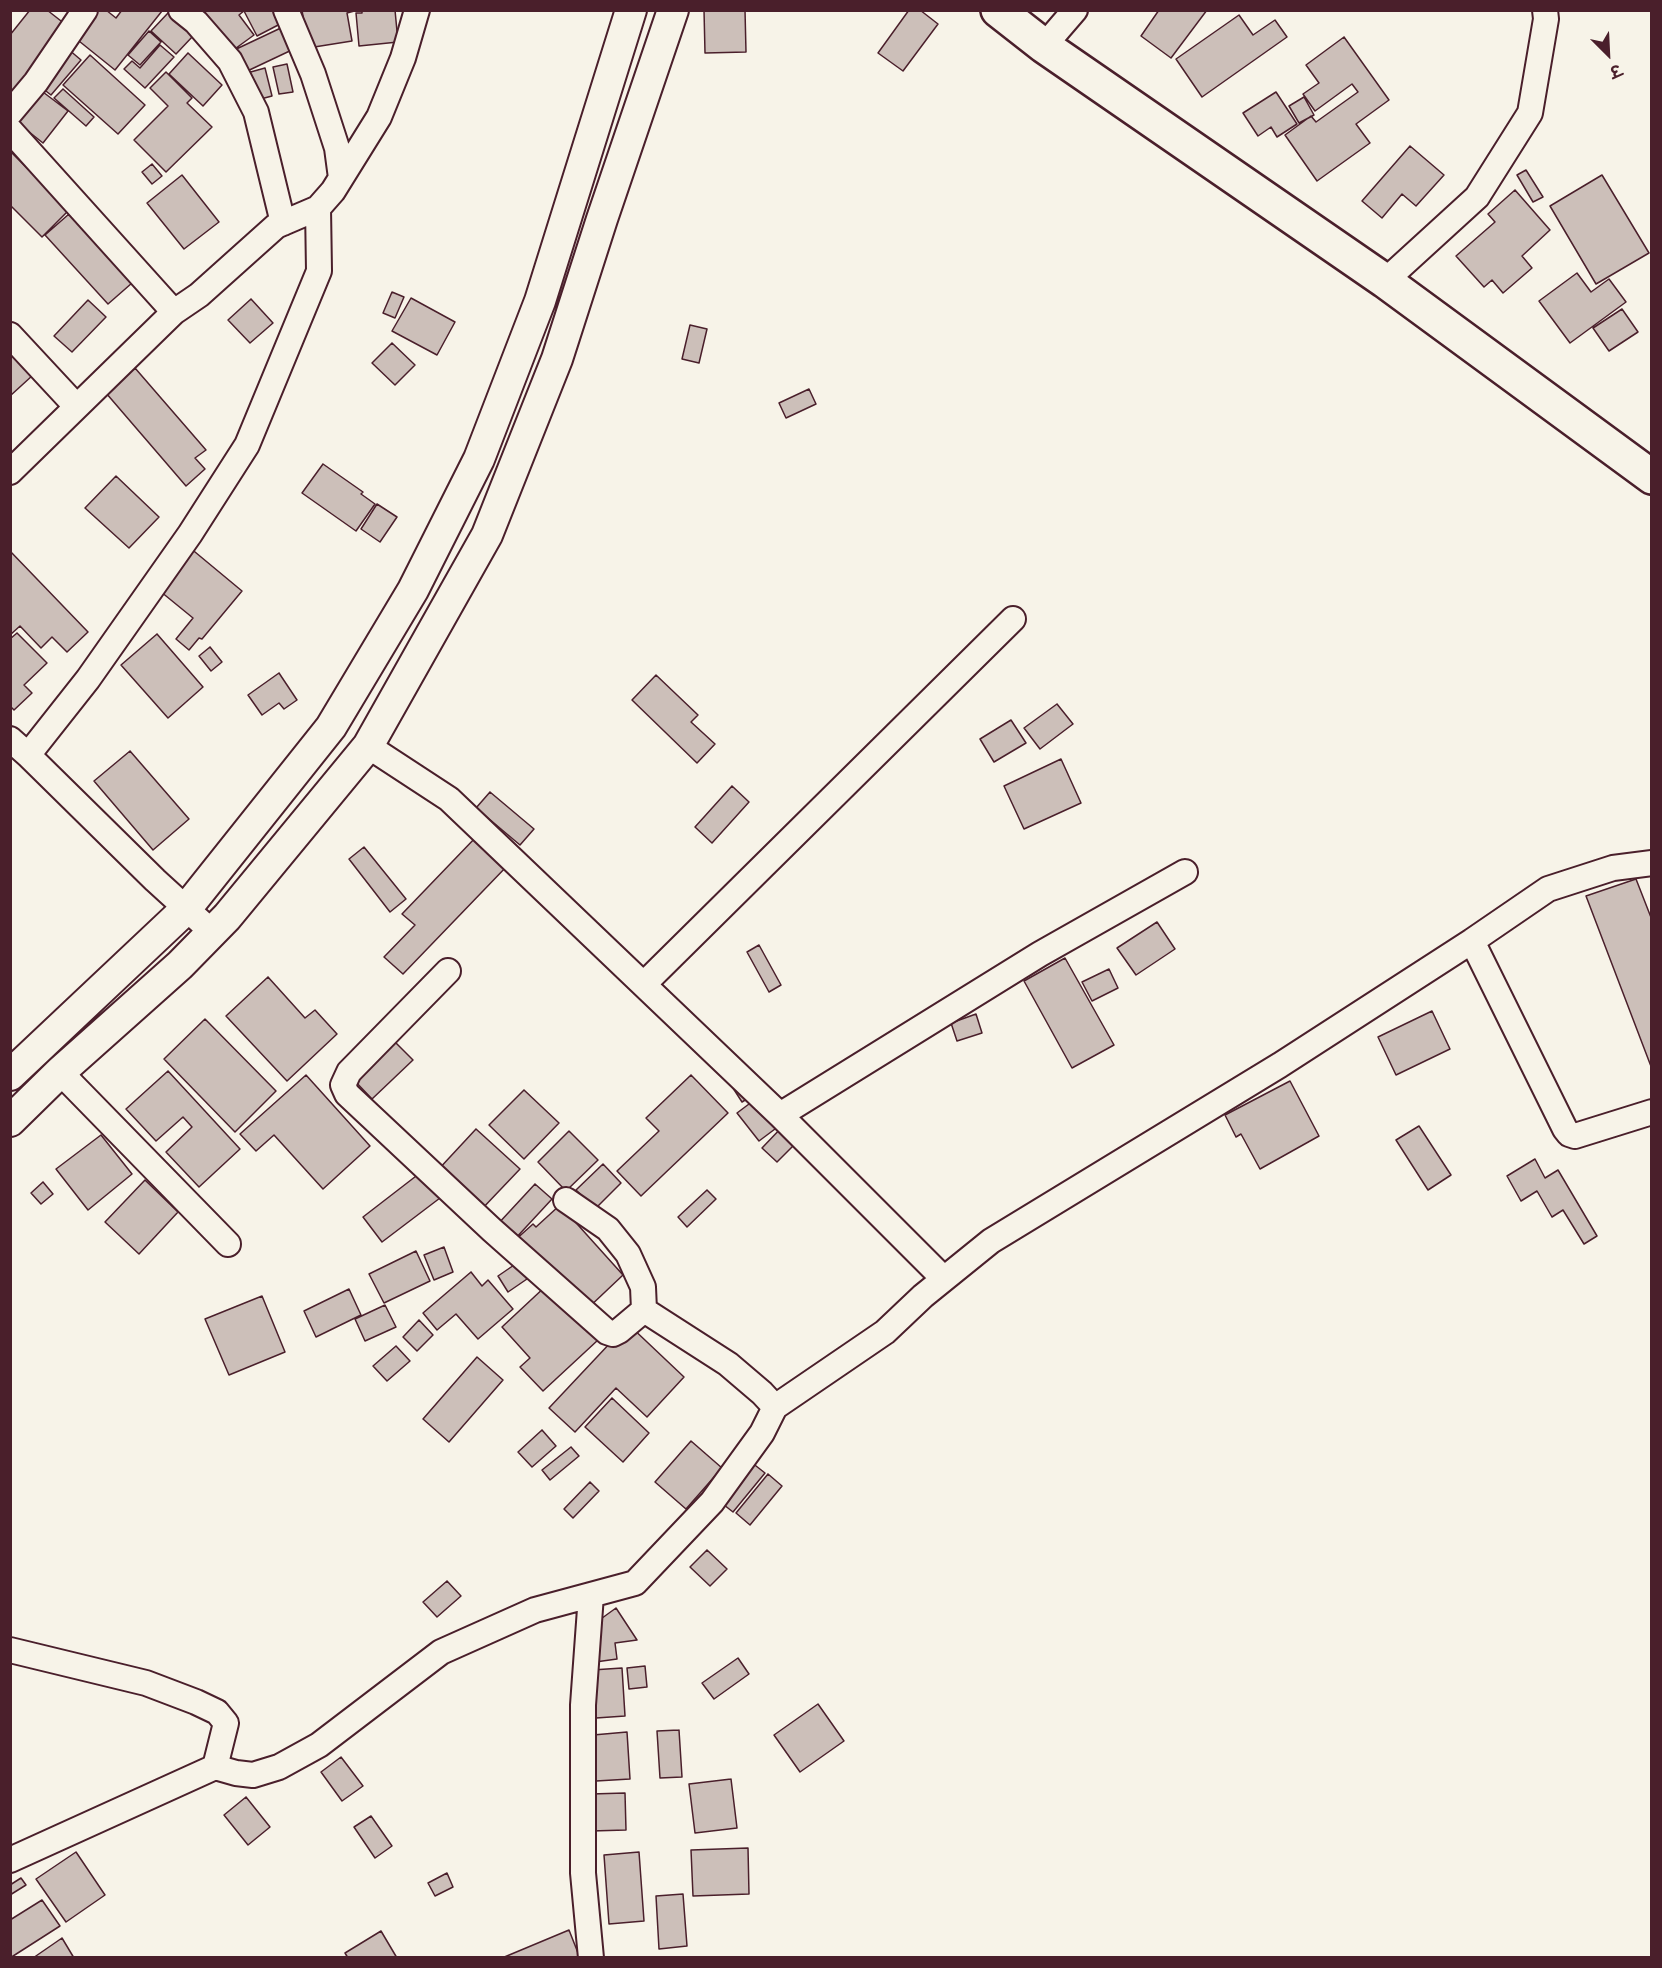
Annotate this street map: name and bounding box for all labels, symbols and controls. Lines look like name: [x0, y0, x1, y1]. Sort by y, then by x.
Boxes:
north arrow: [1578, 24, 1638, 84]
text: उ: [1606, 59, 1625, 83]

